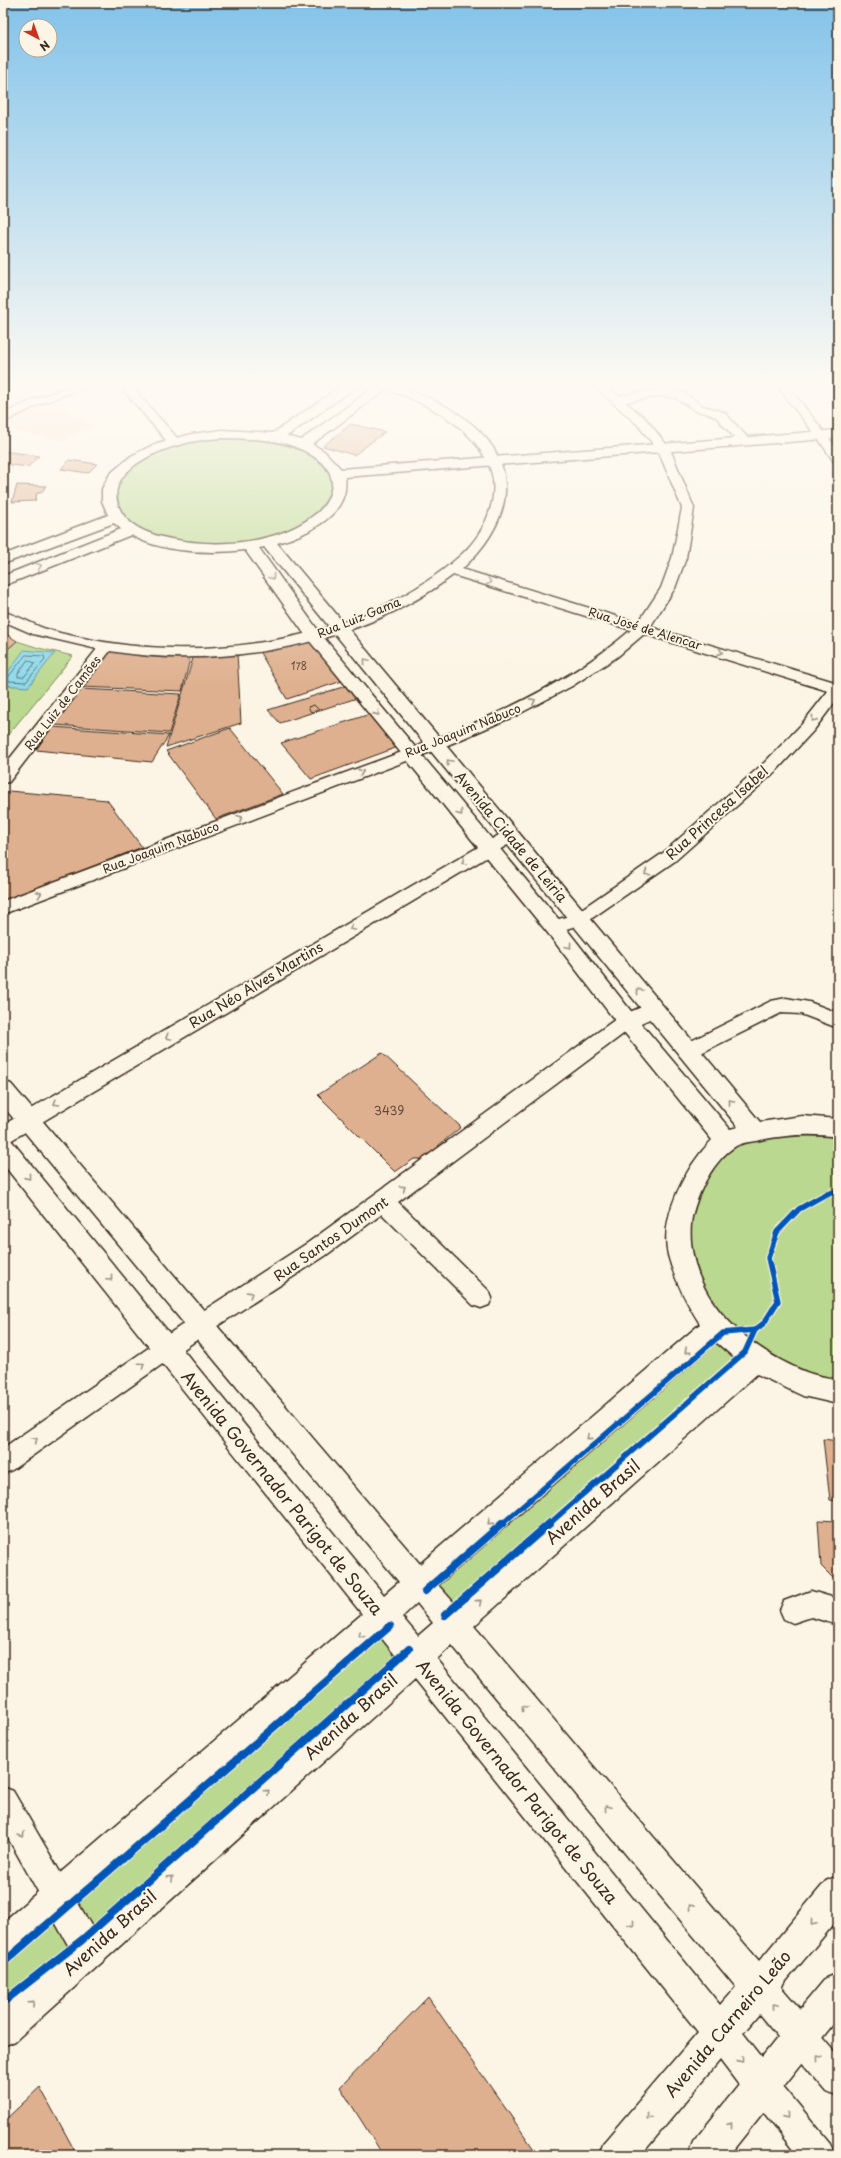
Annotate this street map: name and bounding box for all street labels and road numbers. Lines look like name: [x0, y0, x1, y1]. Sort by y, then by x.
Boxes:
street label: Rua Luiz Gama: [314, 592, 403, 642]
street label: Rua José de Alencar: [586, 602, 705, 654]
street label: Rua Luiz de Camões: [20, 651, 105, 753]
street label: Rua Joaquim Nabuco: [402, 698, 524, 762]
street label: Rua Princesa Isabel: [661, 761, 773, 864]
street label: Avenida Cidade de Leiria: [450, 767, 573, 907]
street label: Rua Joaquim Nabuco: [100, 816, 222, 878]
street label: Rua Néo Alves Martins: [185, 936, 327, 1033]
street label: Rua Santos Dumont: [269, 1191, 393, 1286]
street label: Avenida Governador Parigot de Souza: [176, 1364, 390, 1621]
street label: Avenida Brasil: [539, 1453, 646, 1550]
street label: Avenida Governador Parigot de Souza: [411, 1653, 625, 1910]
street label: Avenida Brasil: [298, 1667, 403, 1766]
street label: Avenida Brasil: [57, 1883, 162, 1982]
street label: Avenida Carneiro Leão: [658, 1944, 797, 2103]

